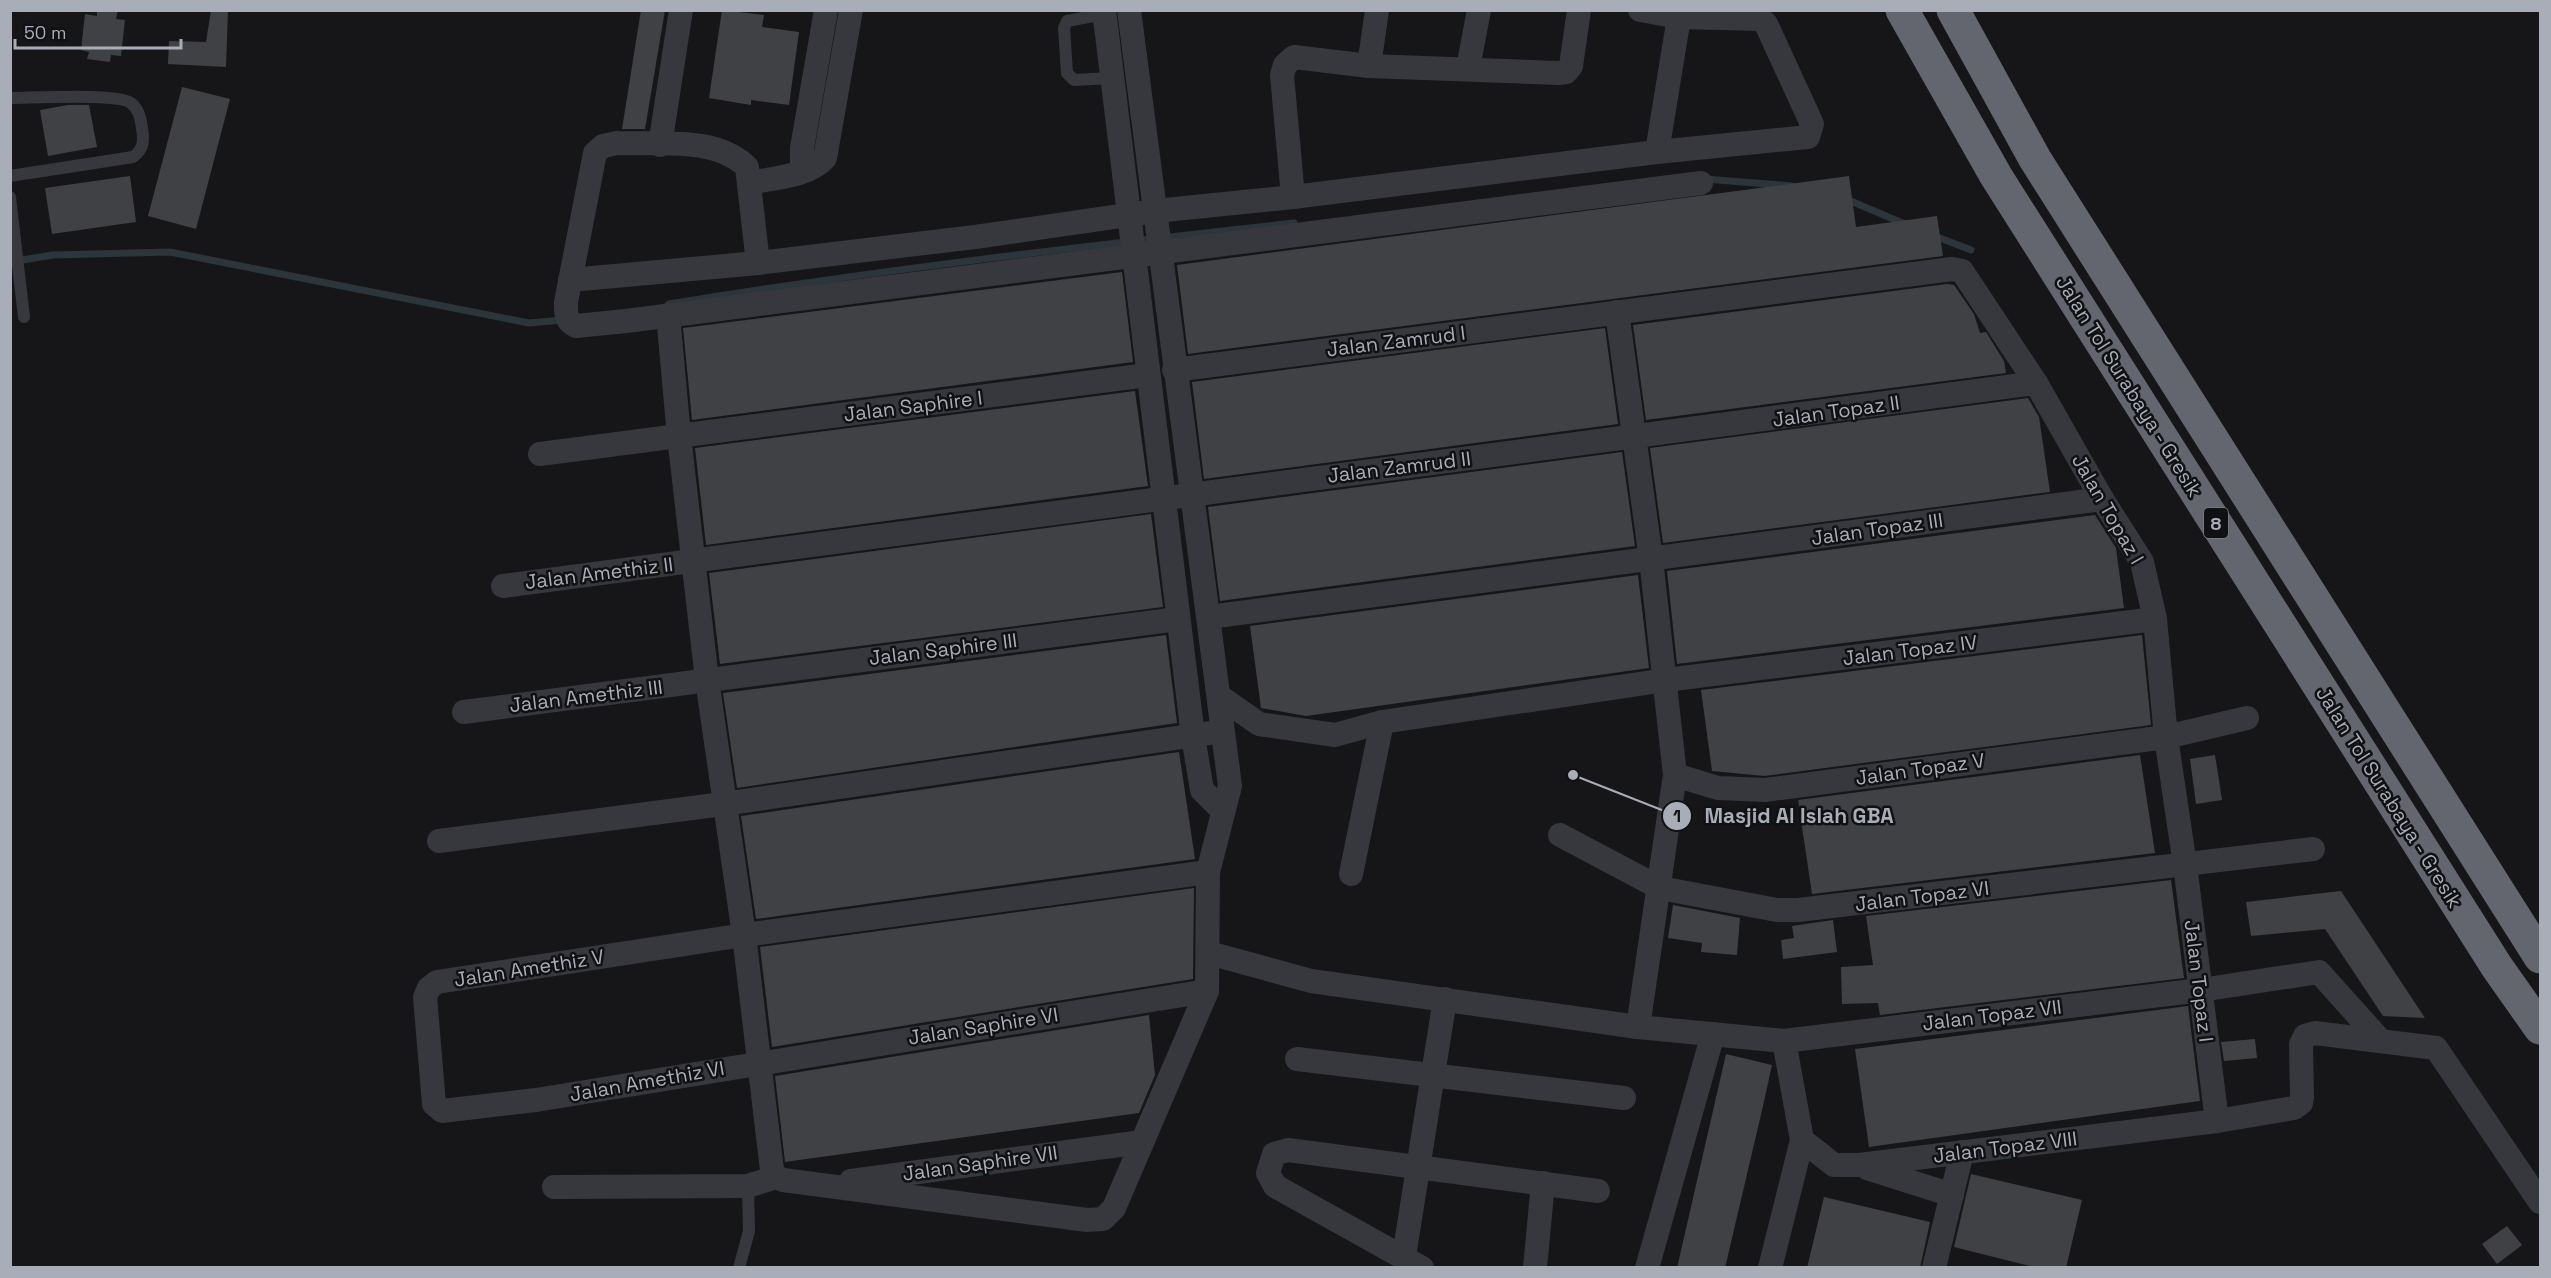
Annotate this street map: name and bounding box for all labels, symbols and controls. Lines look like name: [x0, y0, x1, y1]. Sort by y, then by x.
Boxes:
scale bar: [15, 12, 182, 50]
text: 50 m: [24, 21, 66, 44]
street label: Jalan Tol Surabaya - Gresik: [2050, 271, 2208, 502]
street label: Jalan Zamrud I: [1325, 320, 1467, 362]
street label: Jalan Saphire I: [842, 385, 984, 427]
street label: Jalan Topaz II: [1771, 389, 1901, 433]
street label: Jalan Zamrud II: [1326, 445, 1472, 489]
street label: Jalan Topaz I: [2066, 449, 2150, 569]
street label: Jalan Topaz III: [1809, 507, 1945, 551]
road number: 8: [2204, 508, 2228, 538]
street label: Jalan Amethiz II: [523, 551, 675, 595]
street label: Jalan Saphire III: [867, 627, 1019, 671]
street label: Jalan Topaz IV: [1841, 629, 1979, 671]
street label: Jalan Amethiz III: [508, 674, 664, 718]
street label: Jalan Tol Surabaya - Gresik: [2310, 682, 2468, 913]
street label: Jalan Topaz V: [1854, 747, 1986, 791]
callout: Masjid Al Islah GBA: [1662, 796, 1906, 835]
text: Masjid Al Islah GBA: [1704, 802, 1894, 829]
text: 1: [1673, 804, 1681, 827]
street label: Jalan Topaz VI: [1853, 875, 1991, 917]
street label: Jalan Topaz I: [2179, 918, 2219, 1044]
street label: Jalan Amethiz V: [452, 943, 606, 993]
street label: Jalan Topaz VII: [1921, 994, 2063, 1036]
street label: Jalan Saphire VI: [906, 1001, 1060, 1051]
street label: Jalan Amethiz VI: [568, 1055, 726, 1107]
street label: Jalan Topaz VIII: [1931, 1125, 2079, 1169]
street label: Jalan Saphire VII: [901, 1139, 1059, 1187]

